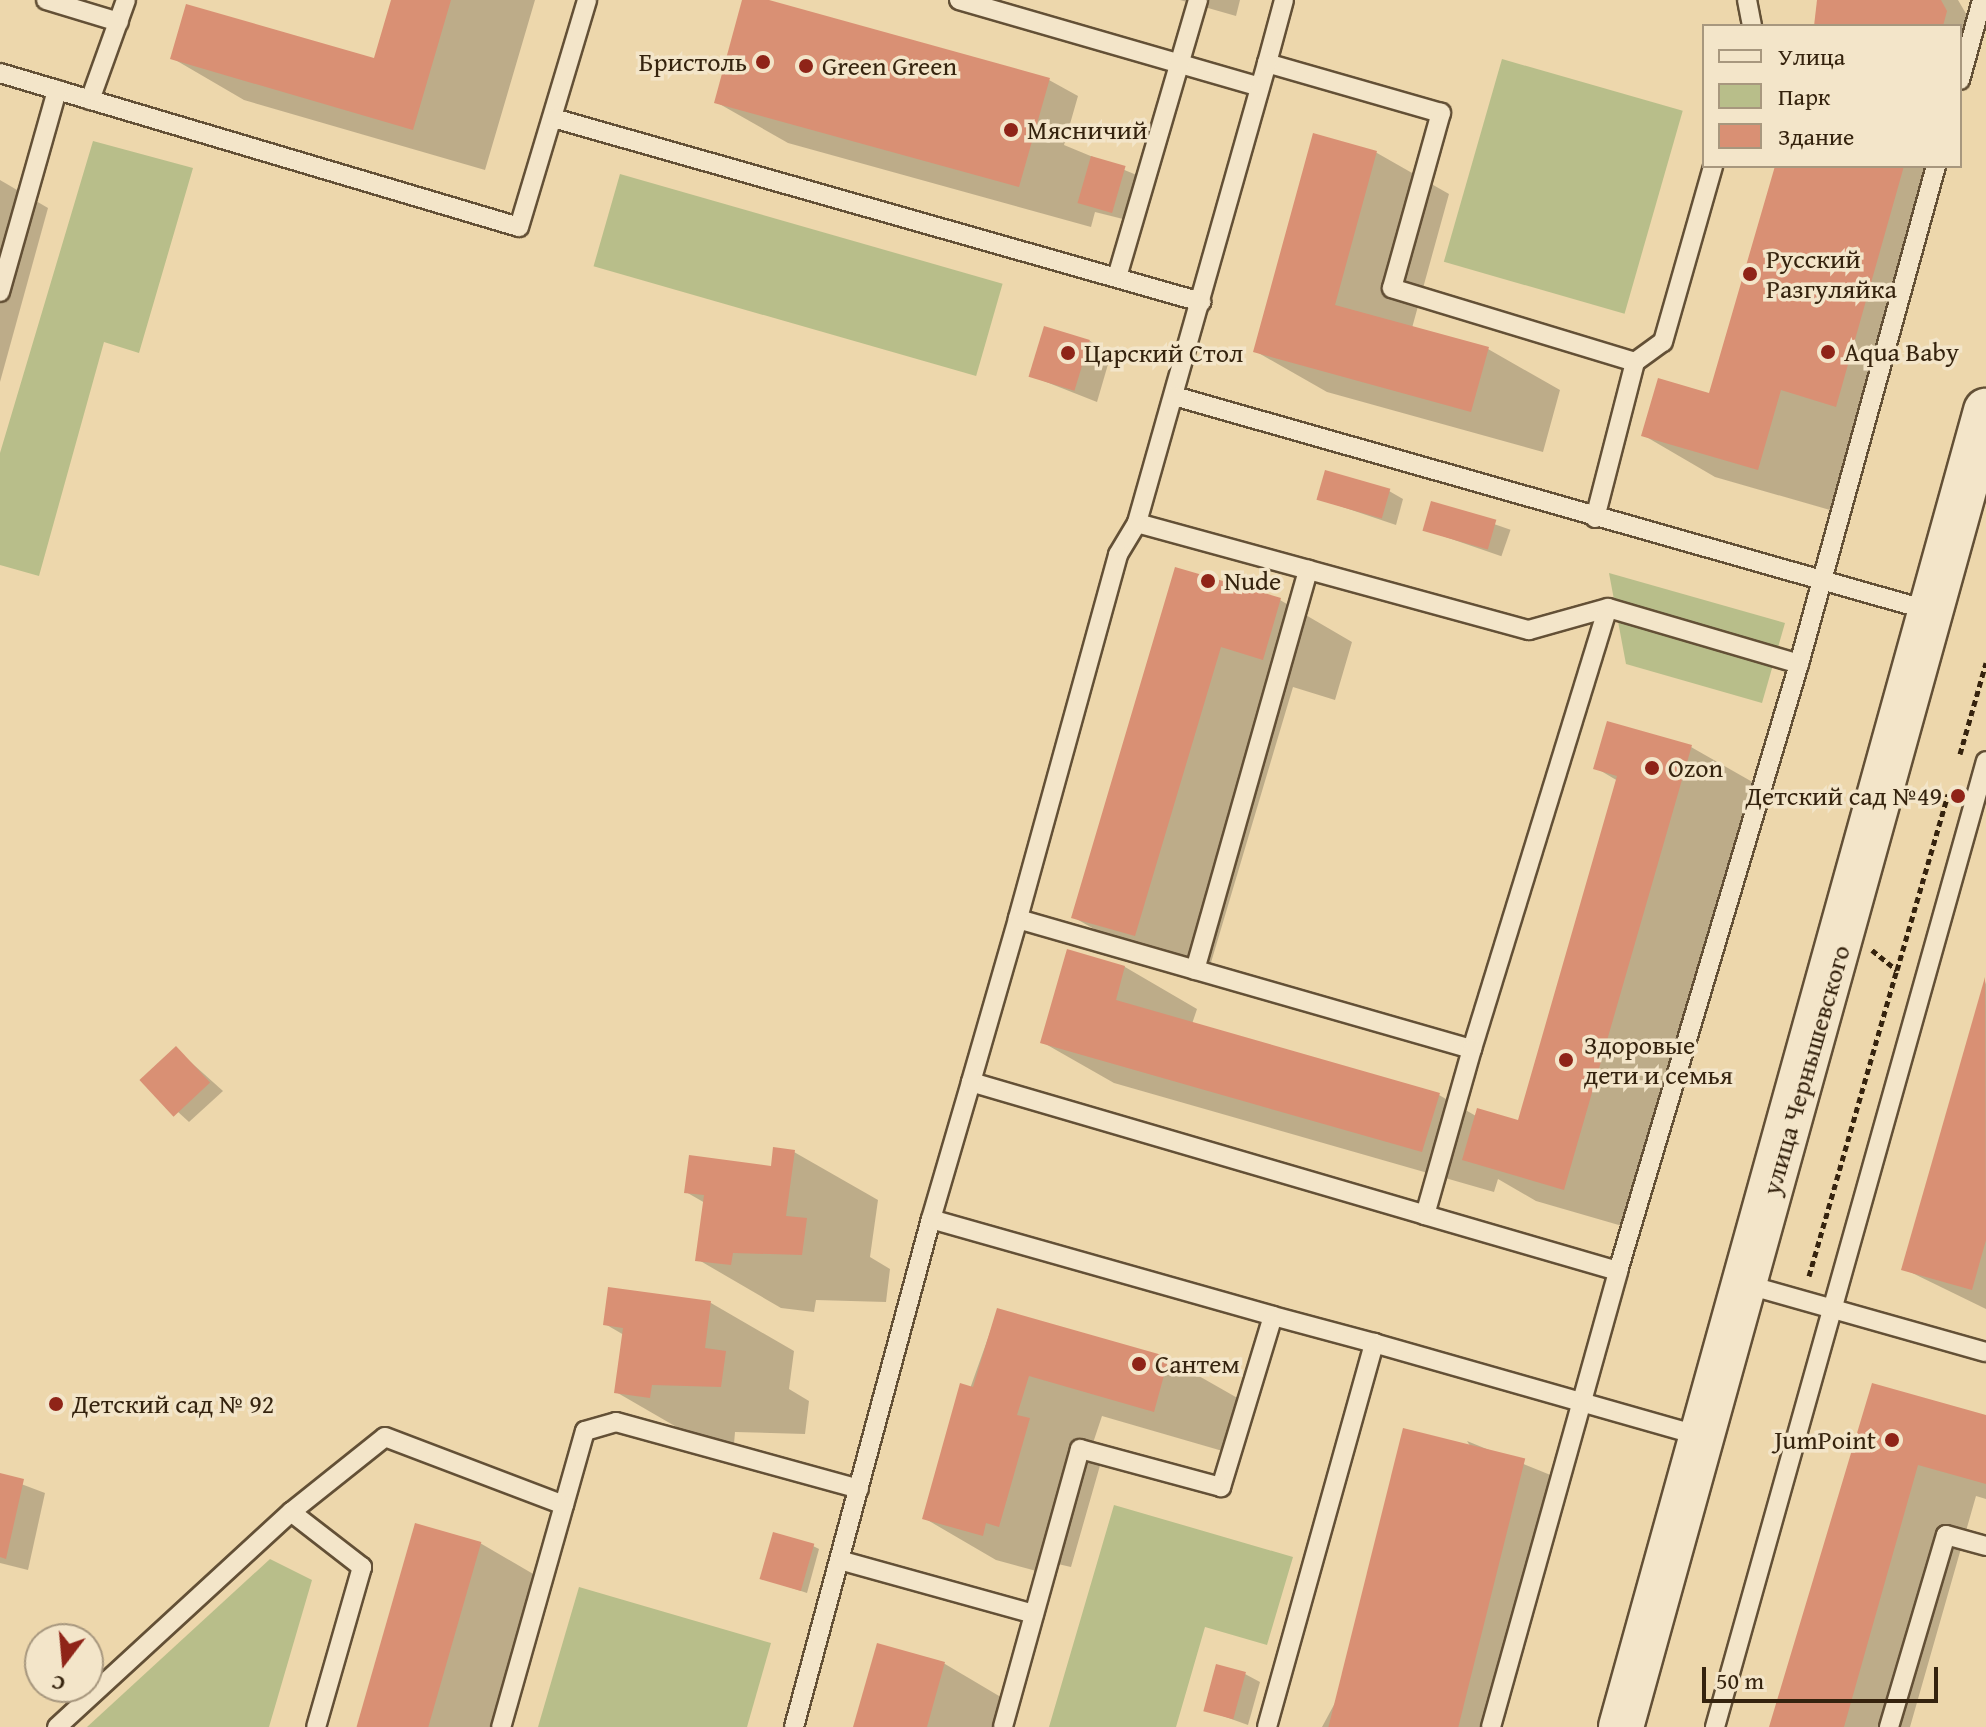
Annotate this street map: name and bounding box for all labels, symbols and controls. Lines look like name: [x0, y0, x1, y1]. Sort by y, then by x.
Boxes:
legend: [1702, 24, 1962, 168]
text: Улица: [1778, 39, 1845, 74]
place label: Бристоль: [639, 46, 747, 78]
place label: Green Green: [822, 50, 957, 82]
marker: Бристоль: [754, 53, 772, 71]
marker: Green Green: [797, 57, 815, 75]
text: Парк: [1778, 79, 1830, 114]
place label: Мясничий: [1027, 114, 1147, 146]
text: Здание: [1778, 119, 1854, 154]
marker: Мясничий: [1002, 121, 1020, 139]
place label: Русский Разгуляйка: [1766, 243, 1897, 304]
marker: Русский Разгуляйка: [1741, 265, 1759, 283]
place label: Aqua Baby: [1844, 336, 1959, 368]
place label: Царский Стол: [1084, 337, 1243, 369]
marker: Aqua Baby: [1819, 343, 1837, 361]
marker: Царский Стол: [1059, 344, 1077, 362]
place label: Nude: [1224, 565, 1281, 597]
marker: Nude: [1199, 572, 1217, 590]
place label: Ozon: [1668, 752, 1723, 784]
marker: Ozon: [1643, 759, 1661, 777]
place label: Детский сад №49: [1745, 780, 1942, 812]
marker: Детский сад №49: [1949, 787, 1967, 805]
street label: улица Чернышевского: [1755, 941, 1857, 1199]
place label: Здоровые дети и семья: [1584, 1029, 1733, 1090]
marker: Здоровые дети и семья: [1555, 1049, 1577, 1071]
place label: Сантем: [1155, 1348, 1240, 1380]
marker: Сантем: [1130, 1355, 1148, 1373]
place label: Детский сад № 92: [72, 1388, 274, 1420]
marker: Детский сад № 92: [47, 1395, 65, 1413]
place label: JumPoint: [1774, 1424, 1876, 1456]
marker: JumPoint: [1883, 1431, 1901, 1449]
north arrow: [24, 1623, 104, 1703]
scale bar: [1706, 1651, 1942, 1701]
text: 50 m: [1716, 1663, 1764, 1698]
text: С: [48, 1667, 68, 1701]

